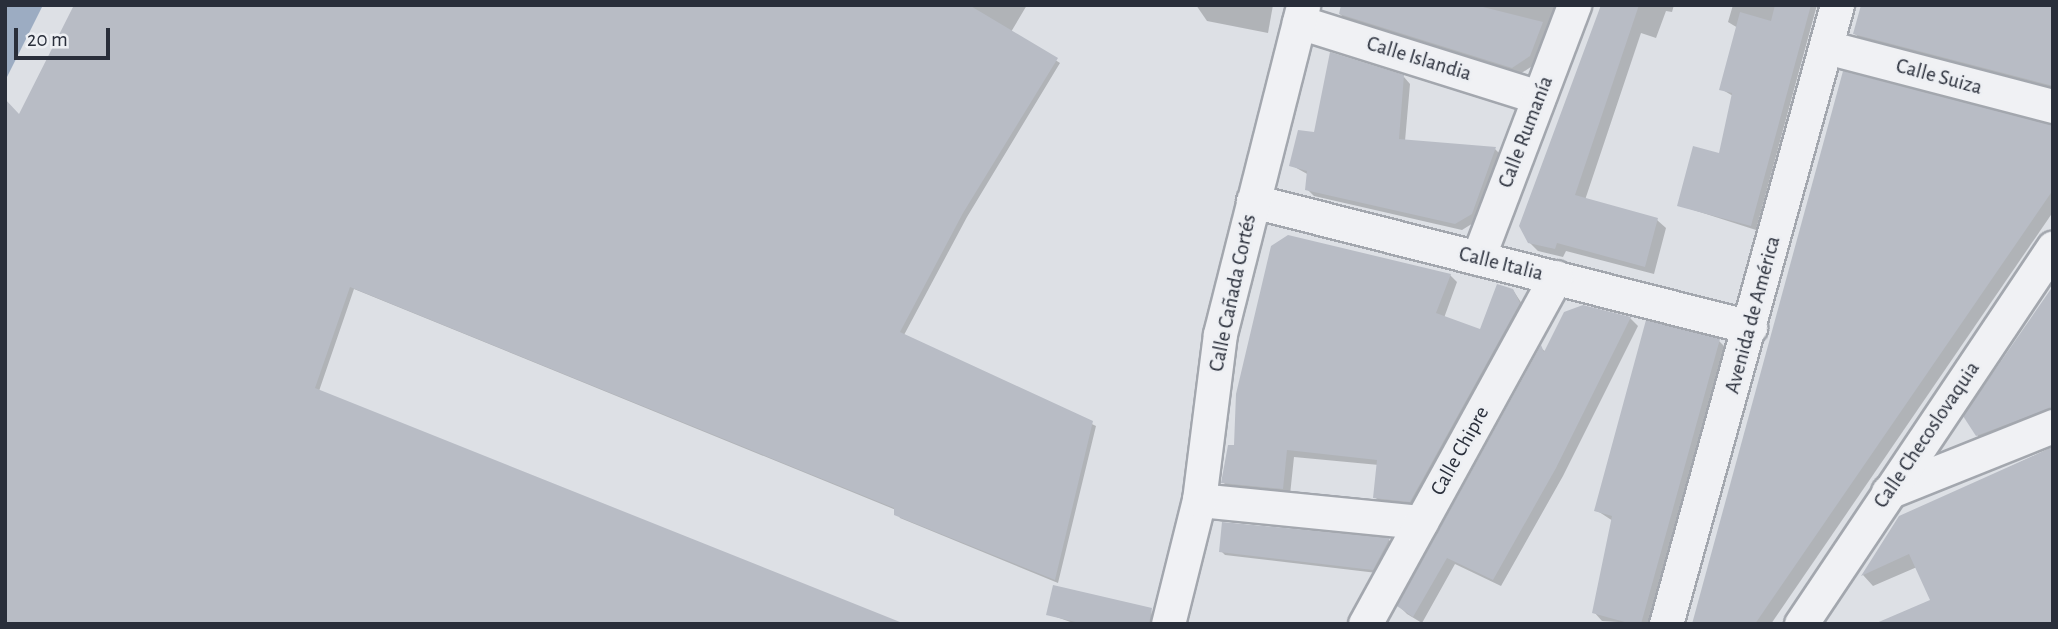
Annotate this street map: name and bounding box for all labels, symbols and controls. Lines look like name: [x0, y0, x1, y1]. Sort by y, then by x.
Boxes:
scale bar: [18, 14, 114, 58]
text: 20 m: [27, 29, 68, 50]
street label: Calle Islandia: [1364, 31, 1474, 87]
street label: Calle Suiza: [1893, 53, 1985, 101]
street label: Calle Rumanía: [1493, 73, 1559, 191]
street label: Calle Cañada Cortés: [1204, 212, 1262, 374]
street label: Avenida de América: [1720, 234, 1786, 396]
street label: Calle Italia: [1456, 241, 1546, 287]
street label: Calle Checoslovaquia: [1869, 357, 1985, 513]
street label: Calle Chipre: [1425, 402, 1495, 500]

